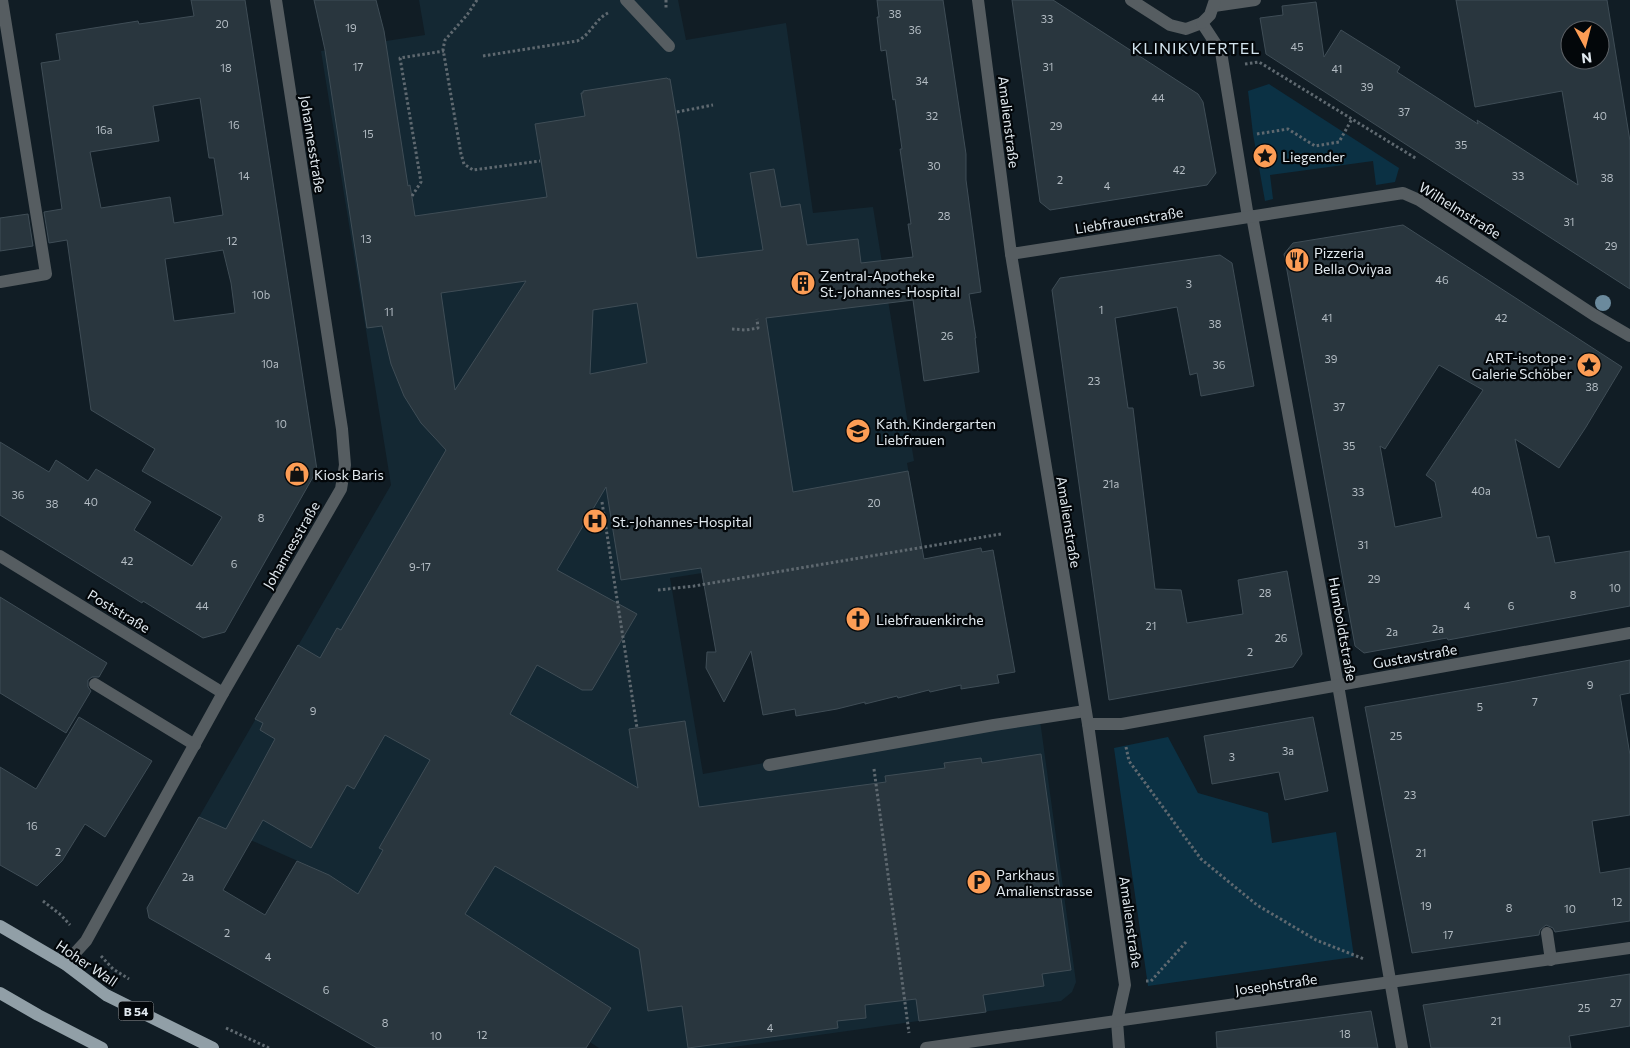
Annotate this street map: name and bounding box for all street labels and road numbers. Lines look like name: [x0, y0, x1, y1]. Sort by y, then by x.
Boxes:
street label: Amalienstraße: [995, 75, 1023, 169]
street label: Johannesstraße: [297, 94, 329, 194]
street label: Wilhelmstraße: [1416, 178, 1504, 242]
street label: Liebfrauenstraße: [1074, 203, 1184, 237]
street label: Amalienstraße: [1053, 475, 1085, 569]
street label: Johannesstraße: [259, 498, 323, 592]
street label: Humboldtstraße: [1325, 576, 1361, 682]
street label: Poststraße: [85, 586, 153, 636]
street label: Gustavstraße: [1372, 640, 1458, 672]
street label: Amalienstraße: [1116, 875, 1146, 969]
street label: Hoher Wall: [53, 936, 121, 990]
street label: Josephstraße: [1234, 970, 1318, 998]
road number: B 54: [118, 1001, 154, 1020]

